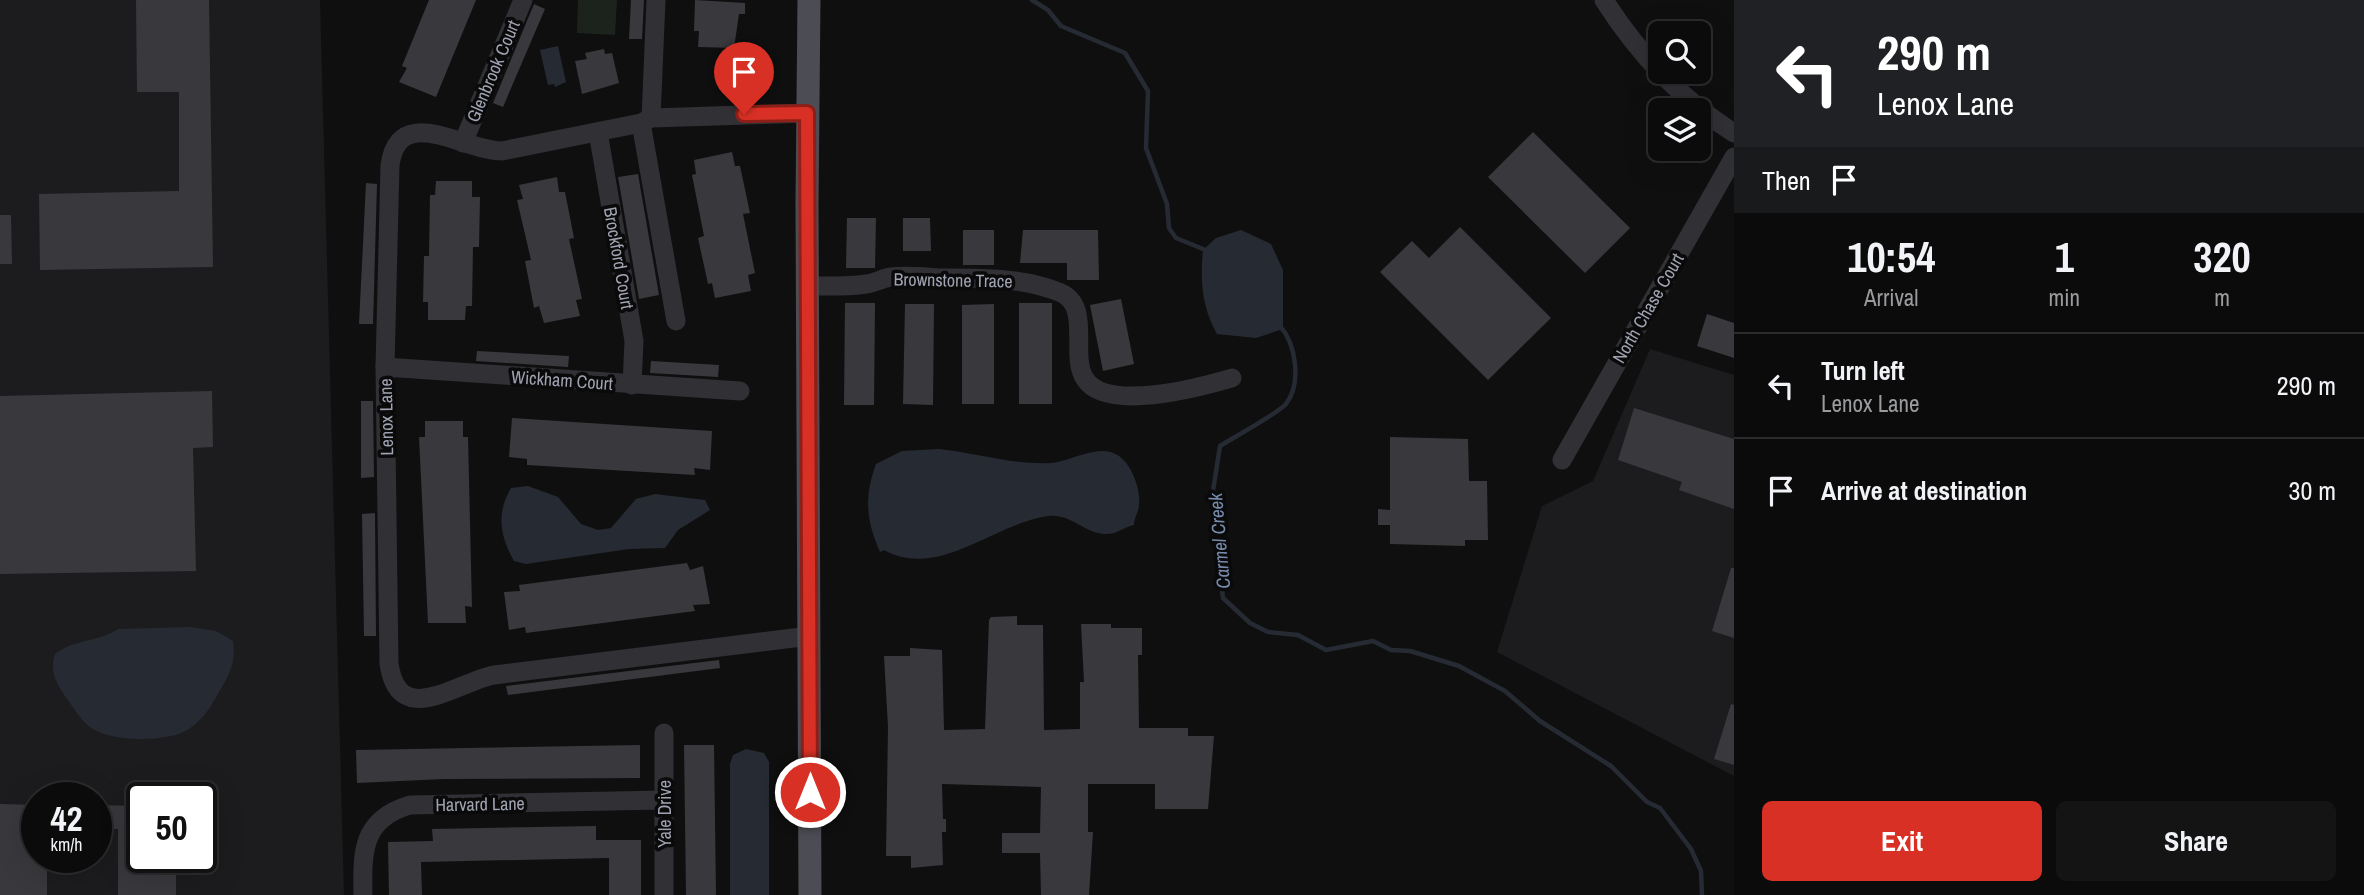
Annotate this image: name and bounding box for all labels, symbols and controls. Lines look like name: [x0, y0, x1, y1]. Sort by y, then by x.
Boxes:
street label: Glenbrook Court: [460, 16, 526, 126]
text: 290 m: [1877, 19, 1991, 85]
map controls: [1648, 21, 1711, 161]
button: search: [1648, 21, 1711, 84]
icon: left: [1762, 28, 1853, 119]
pin: [714, 42, 774, 114]
icon: arrive: [725, 53, 763, 91]
text: Lenox Lane: [1877, 82, 2014, 125]
button: layers: [1648, 98, 1711, 161]
icon: arrive: [1825, 161, 1863, 199]
text: Then: [1762, 163, 1811, 198]
street label: Brockford Court: [598, 205, 640, 311]
text: 10:54: [1847, 229, 1935, 285]
text: 1: [2055, 229, 2074, 285]
text: 320: [2193, 229, 2251, 285]
street label: North Chase Court: [1606, 248, 1690, 368]
street label: Brownstone Trace: [893, 266, 1013, 294]
text: Arrival: [1864, 282, 1919, 313]
text: min: [2049, 282, 2080, 313]
text: m: [2214, 282, 2230, 313]
text: Turn left: [1821, 353, 1905, 388]
street label: Wickham Court: [510, 364, 614, 396]
icon: left: [1762, 367, 1800, 405]
text: 290 m: [2277, 368, 2336, 403]
street label: Lenox Lane: [373, 378, 399, 456]
text: Lenox Lane: [1821, 388, 1920, 419]
icon: arrive: [1762, 472, 1800, 510]
text: Arrive at destination: [1821, 473, 2027, 508]
text: 30 m: [2289, 473, 2336, 508]
water label: Carmel Creek: [1202, 491, 1236, 590]
position arrow: [773, 755, 847, 829]
street label: Yale Drive: [652, 780, 677, 848]
speed limit sign: 50: [126, 782, 217, 873]
street label: Harvard Lane: [435, 791, 525, 817]
text: 42: [51, 795, 82, 842]
button: Exit: [1762, 801, 2042, 881]
button: Share: [2056, 801, 2336, 881]
text: km/h: [51, 832, 83, 857]

